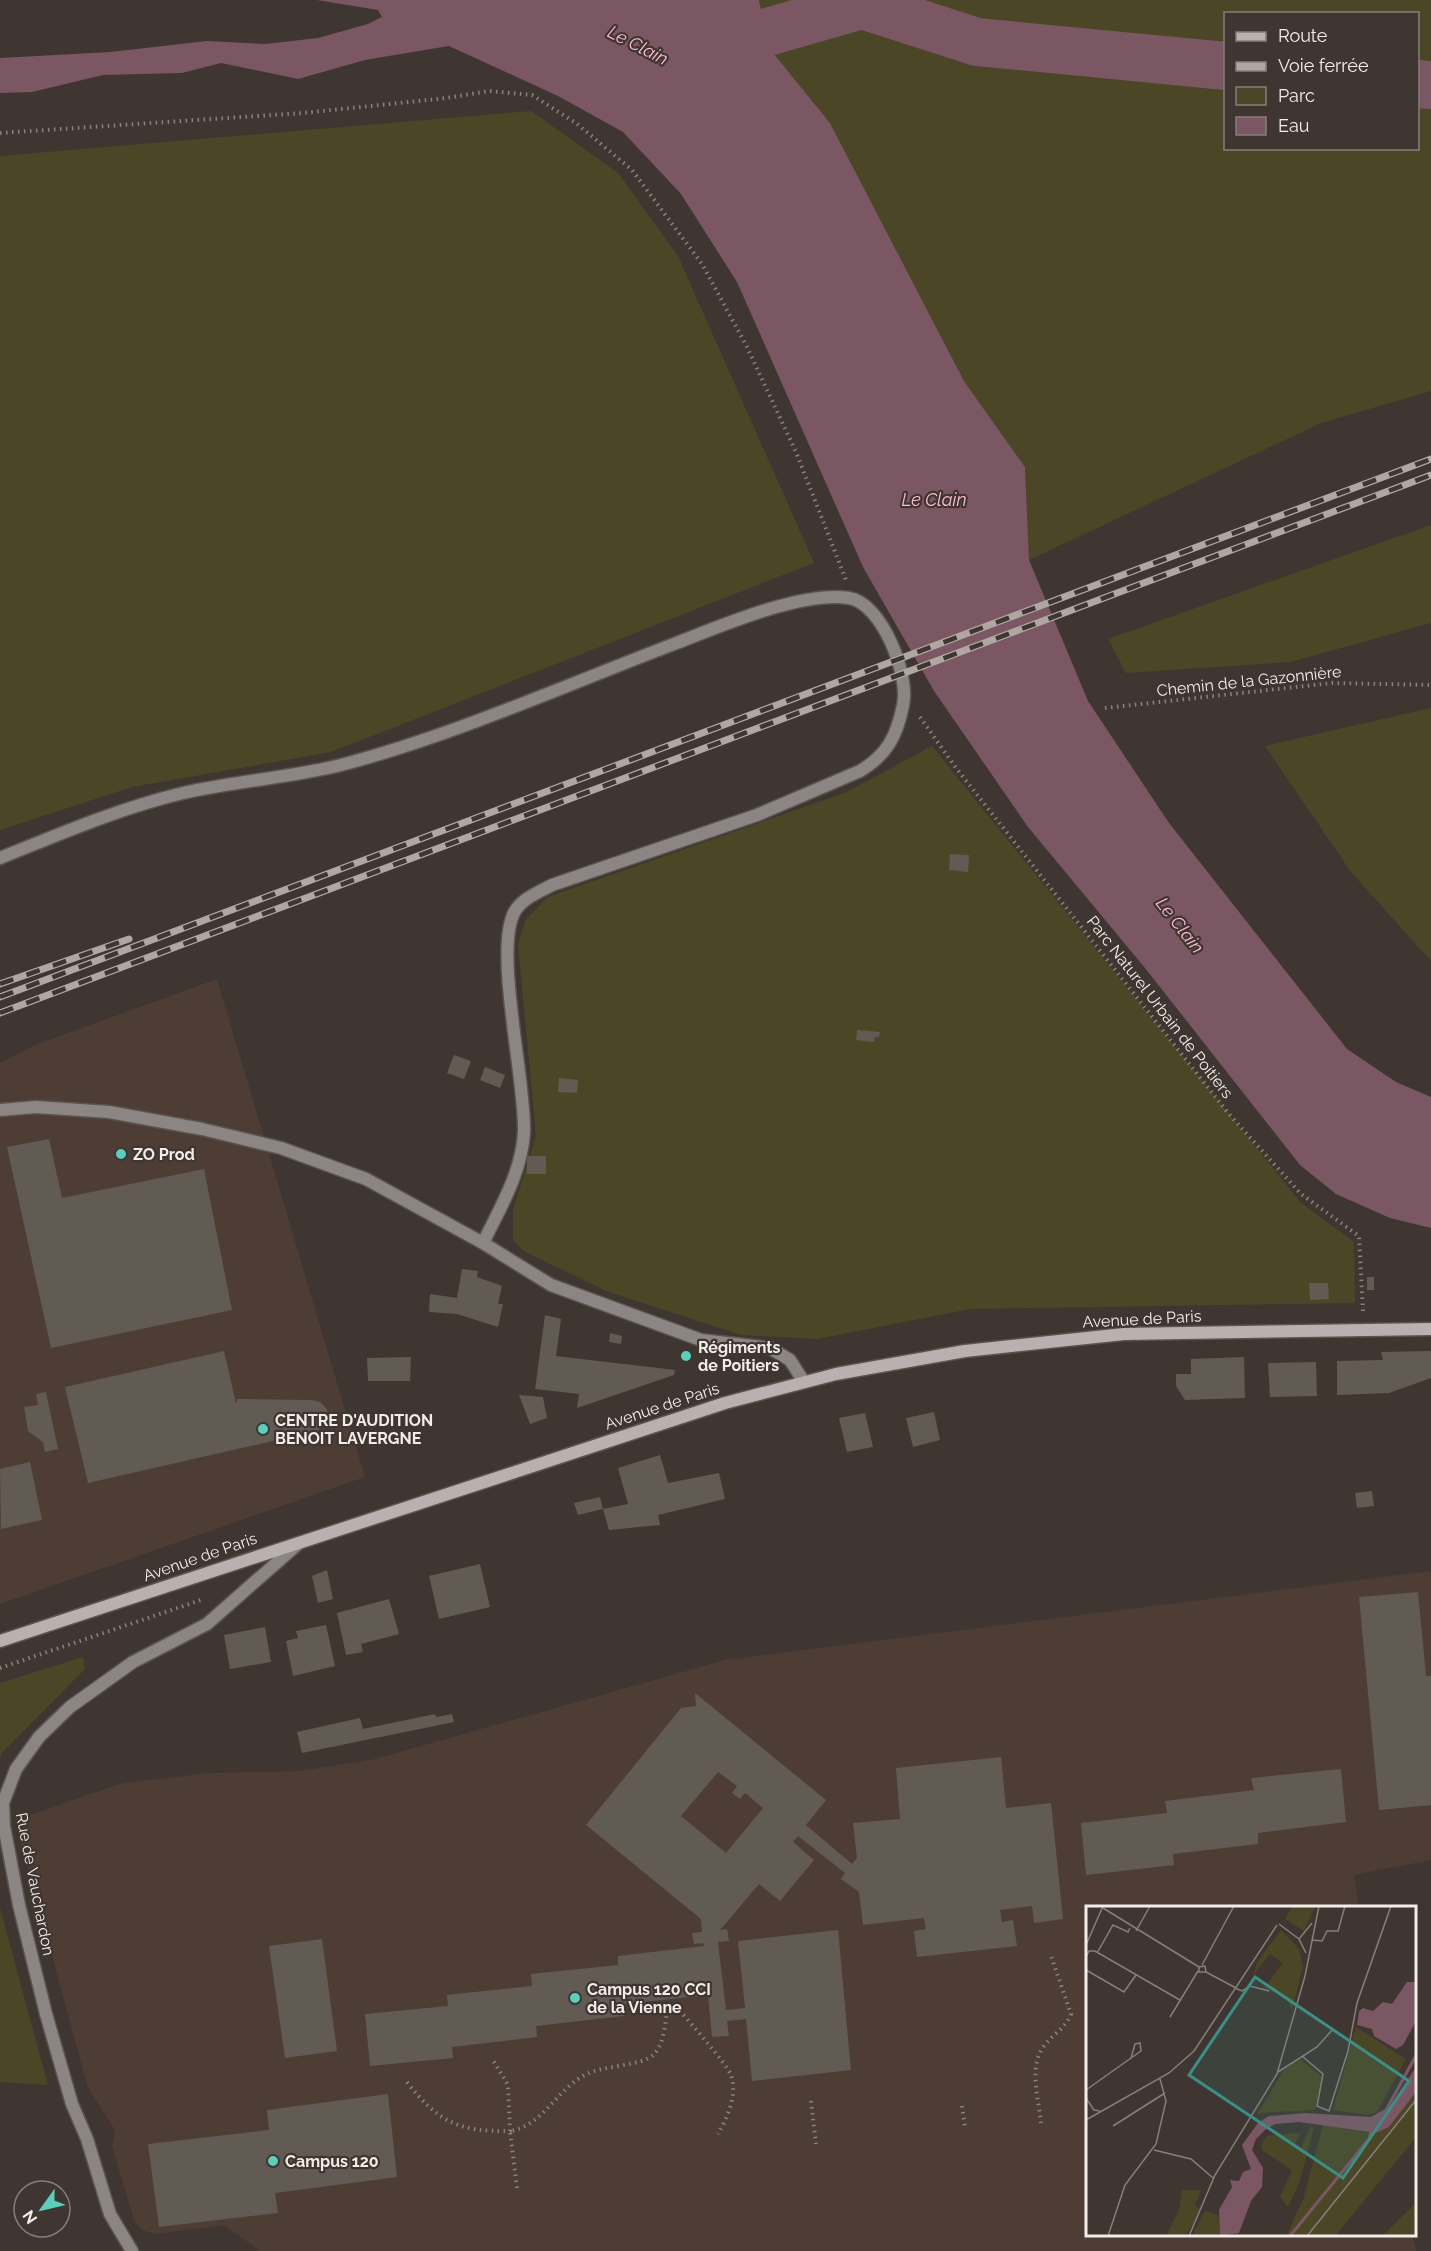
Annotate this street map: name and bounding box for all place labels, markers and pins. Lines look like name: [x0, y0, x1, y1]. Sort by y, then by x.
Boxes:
place label: ZO Prod: [133, 1145, 195, 1164]
marker: ZO Prod: [114, 1147, 128, 1161]
place label: Régiments de Poitiers: [698, 1338, 780, 1375]
marker: Régiments de Poitiers: [679, 1349, 693, 1363]
place label: CENTRE D'AUDITION BENOIT LAVERGNE: [275, 1411, 433, 1448]
marker: CENTRE D'AUDITION BENOIT LAVERGNE: [256, 1422, 270, 1436]
place label: Campus 120 CCI de la Vienne: [587, 1980, 711, 2017]
marker: Campus 120 CCI de la Vienne: [568, 1991, 582, 2005]
place label: Campus 120: [285, 2152, 379, 2171]
marker: Campus 120: [266, 2154, 280, 2168]

